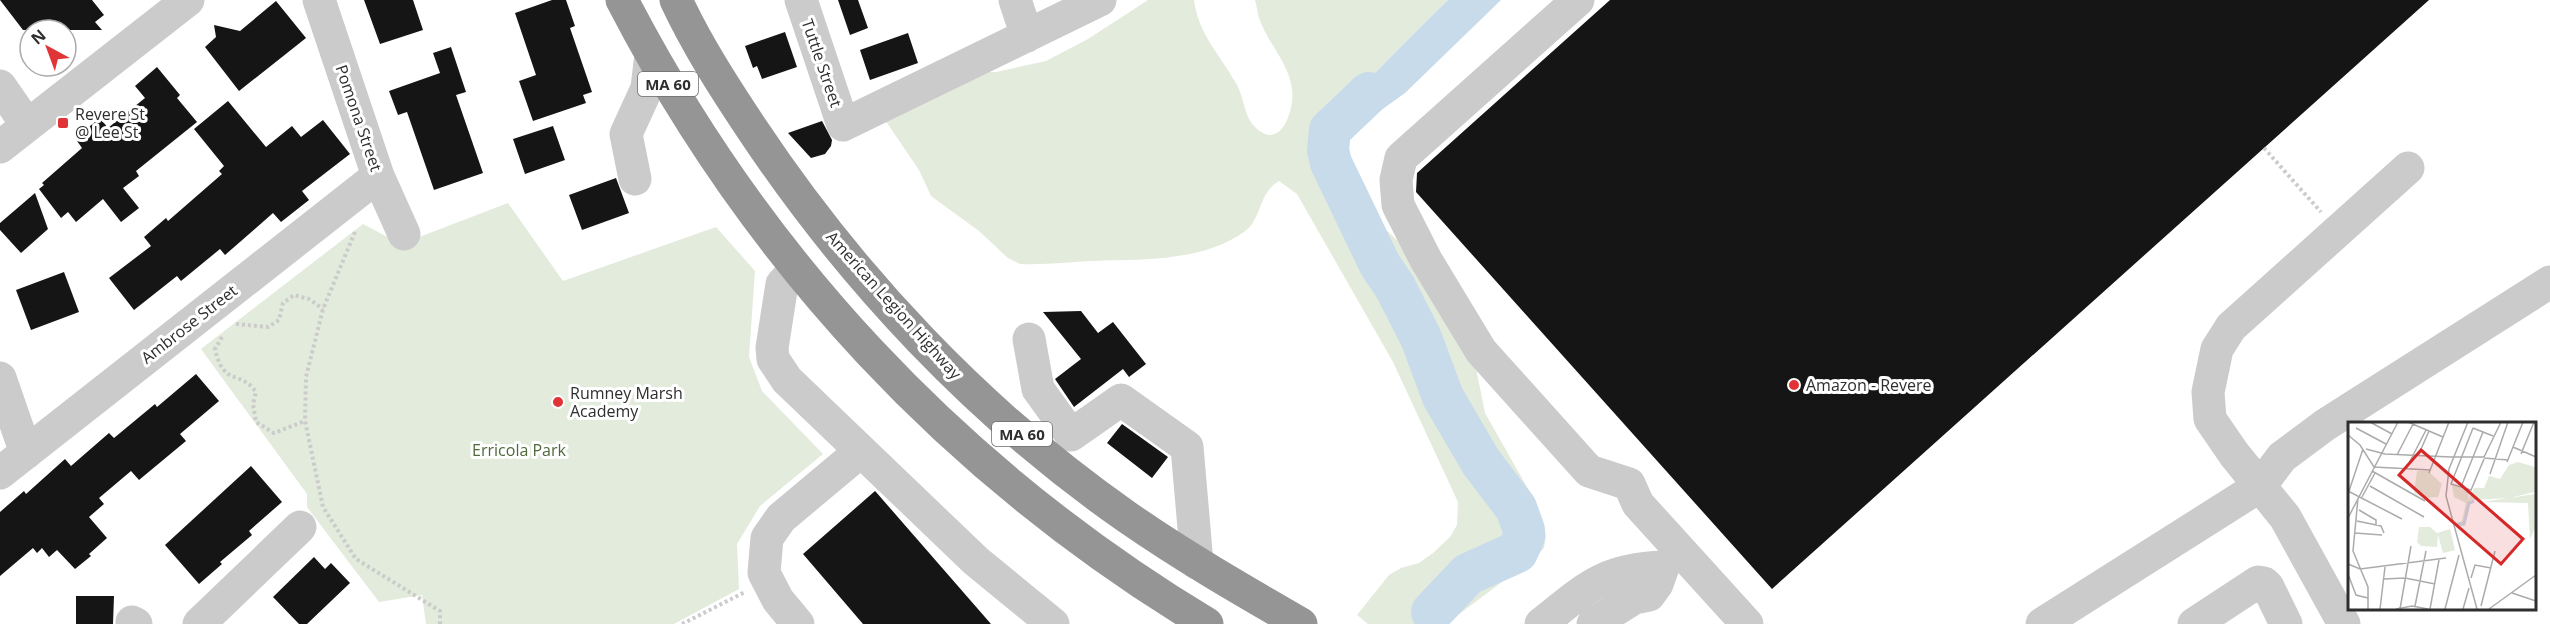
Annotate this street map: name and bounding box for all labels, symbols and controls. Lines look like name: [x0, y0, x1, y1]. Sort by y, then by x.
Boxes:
street label: Tuttle Street: [797, 16, 847, 110]
north arrow: [18, 18, 78, 78]
text: N: [26, 24, 50, 49]
street label: Pomona Street: [330, 62, 388, 174]
road number: MA 60: [638, 72, 698, 96]
place label: Revere St @ Lee St: [75, 103, 145, 143]
marker: Revere St @ Lee St: [56, 116, 70, 130]
street label: American Legion Highway: [821, 226, 967, 385]
street label: Ambrose Street: [136, 279, 242, 368]
place label: Amazon - Revere: [1806, 374, 1932, 396]
marker: Amazon - Revere: [1787, 378, 1801, 392]
place label: Rumney Marsh Academy: [570, 382, 683, 422]
marker: Rumney Marsh Academy: [551, 395, 565, 409]
road number: MA 60: [992, 422, 1052, 446]
inset map: [2348, 422, 2535, 609]
park label: Erricola Park: [472, 439, 567, 461]

